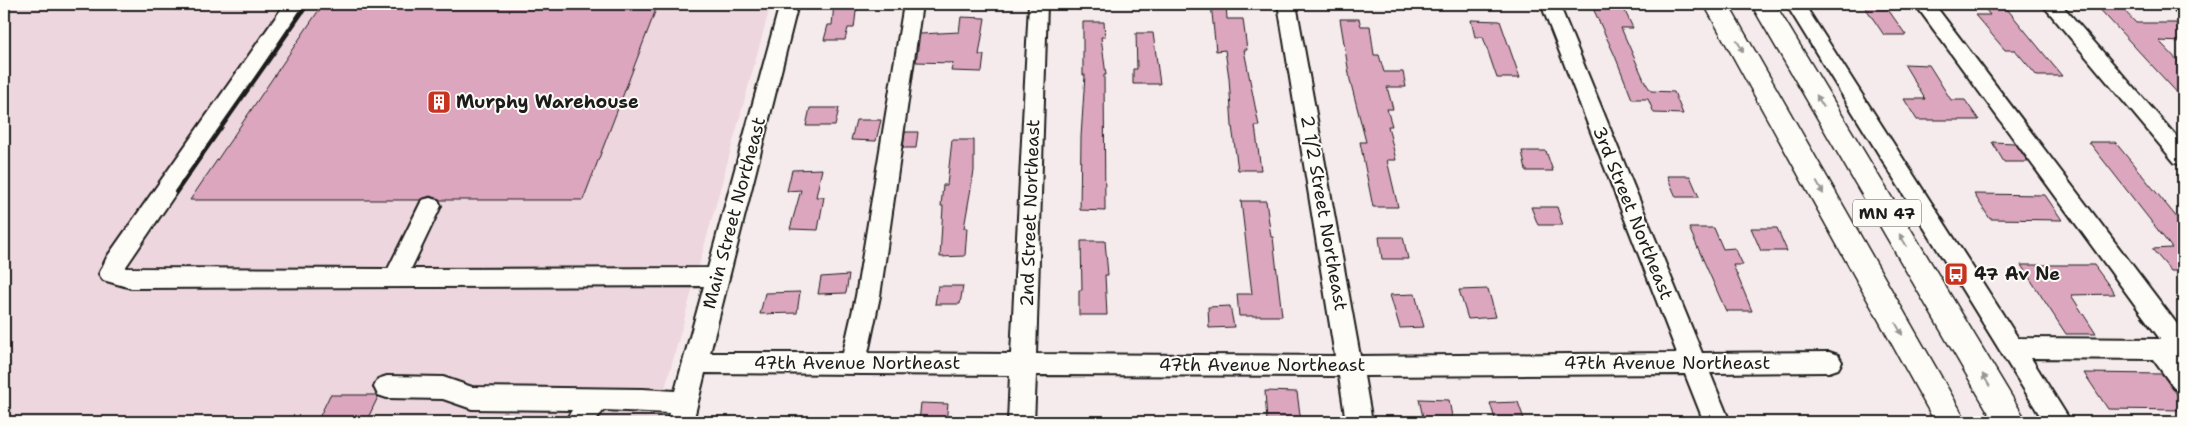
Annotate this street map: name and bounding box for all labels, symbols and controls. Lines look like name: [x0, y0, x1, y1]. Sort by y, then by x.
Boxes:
one-way arrow: [1736, 39, 1744, 54]
building icon: Murphy Warehouse: [426, 89, 452, 115]
place label: Murphy Warehouse: [456, 90, 639, 114]
one-way arrow: [1816, 94, 1825, 107]
street label: 2 1/2 Street Northeast: [1295, 113, 1353, 313]
street label: Main Street Northeast: [697, 114, 771, 312]
street label: 2nd Street Northeast: [1015, 119, 1045, 307]
street label: 3rd Street Northeast: [1587, 123, 1679, 303]
one-way arrow: [1815, 181, 1824, 194]
road number: MN 47: [1853, 200, 1921, 227]
one-way arrow: [1898, 234, 1907, 247]
bus stop icon: 47 Av Ne: [1943, 261, 1969, 287]
place label: 47 Av Ne: [1974, 262, 2060, 286]
one-way arrow: [1895, 323, 1904, 336]
street label: 47th Avenue Northeast: [754, 351, 960, 375]
street label: 47th Avenue Northeast: [1564, 351, 1770, 375]
street label: 47th Avenue Northeast: [1159, 353, 1365, 377]
one-way arrow: [1981, 374, 1990, 387]

